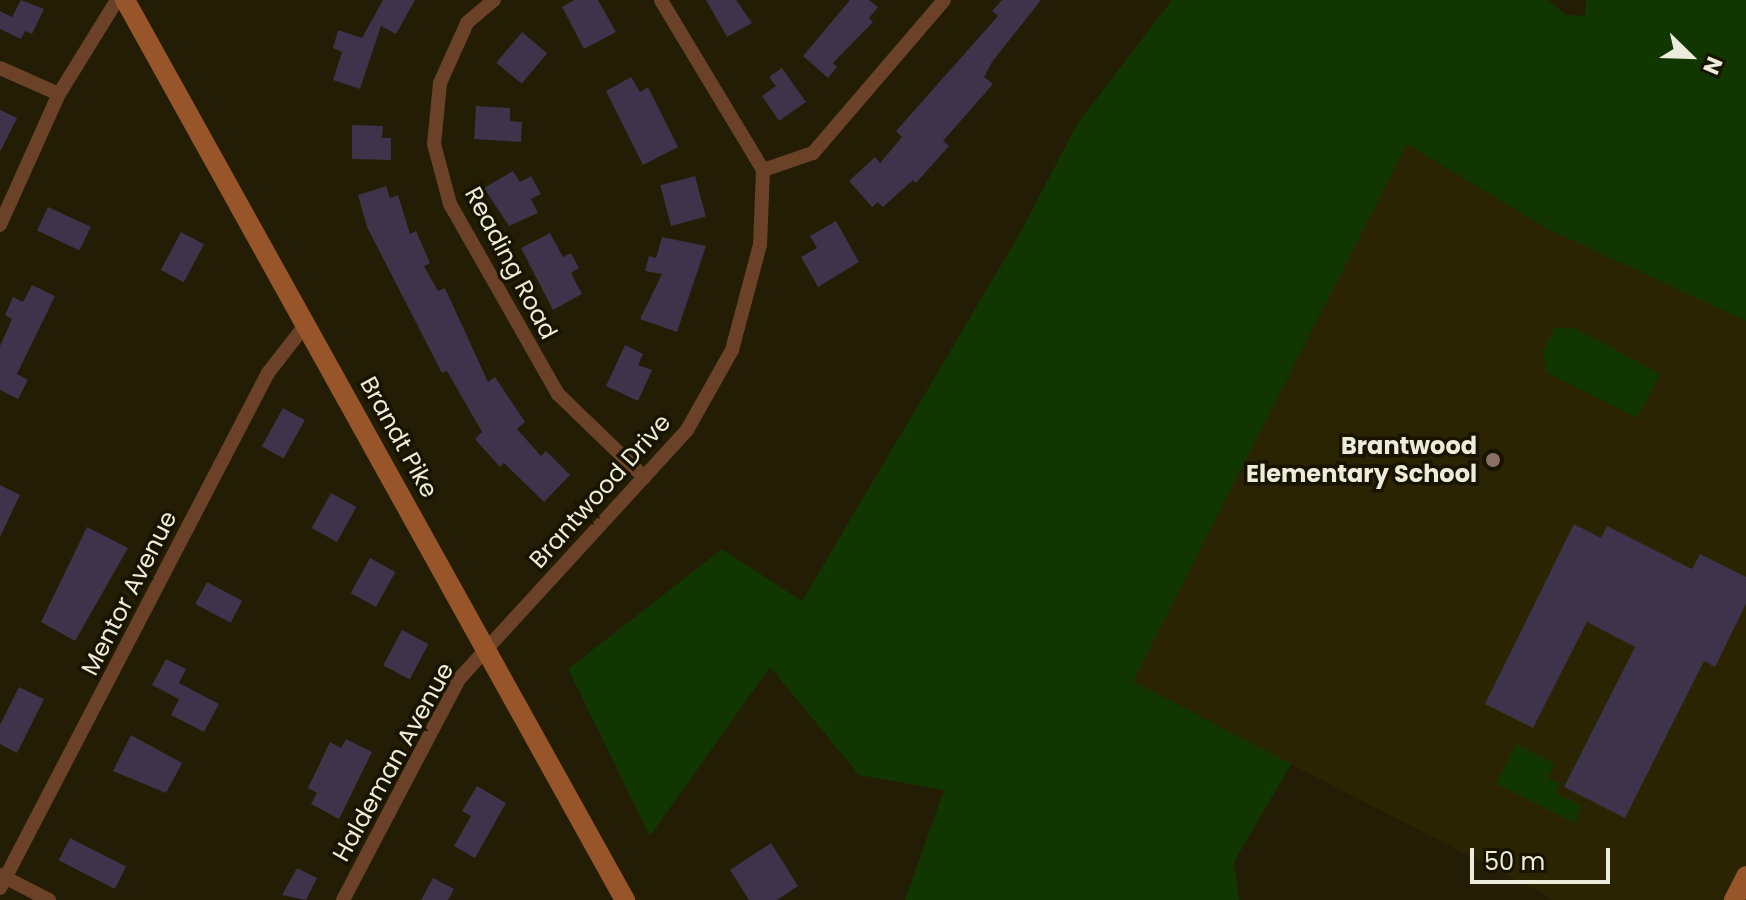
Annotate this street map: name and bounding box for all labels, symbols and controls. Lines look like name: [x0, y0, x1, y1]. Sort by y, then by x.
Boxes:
north arrow: [1650, 16, 1730, 96]
text: N: [1695, 52, 1730, 79]
street label: Reading Road: [459, 182, 563, 344]
street label: Brandt Pike: [354, 372, 444, 502]
street label: Brantwood Drive: [523, 408, 677, 574]
place label: Brantwood Elementary School: [1246, 432, 1477, 488]
marker: Brantwood Elementary School: [1484, 451, 1502, 469]
street label: Mentor Avenue: [75, 506, 183, 680]
street label: Haldeman Avenue: [326, 658, 460, 866]
scale bar: [1474, 832, 1614, 882]
text: 50 m: [1484, 845, 1545, 878]

